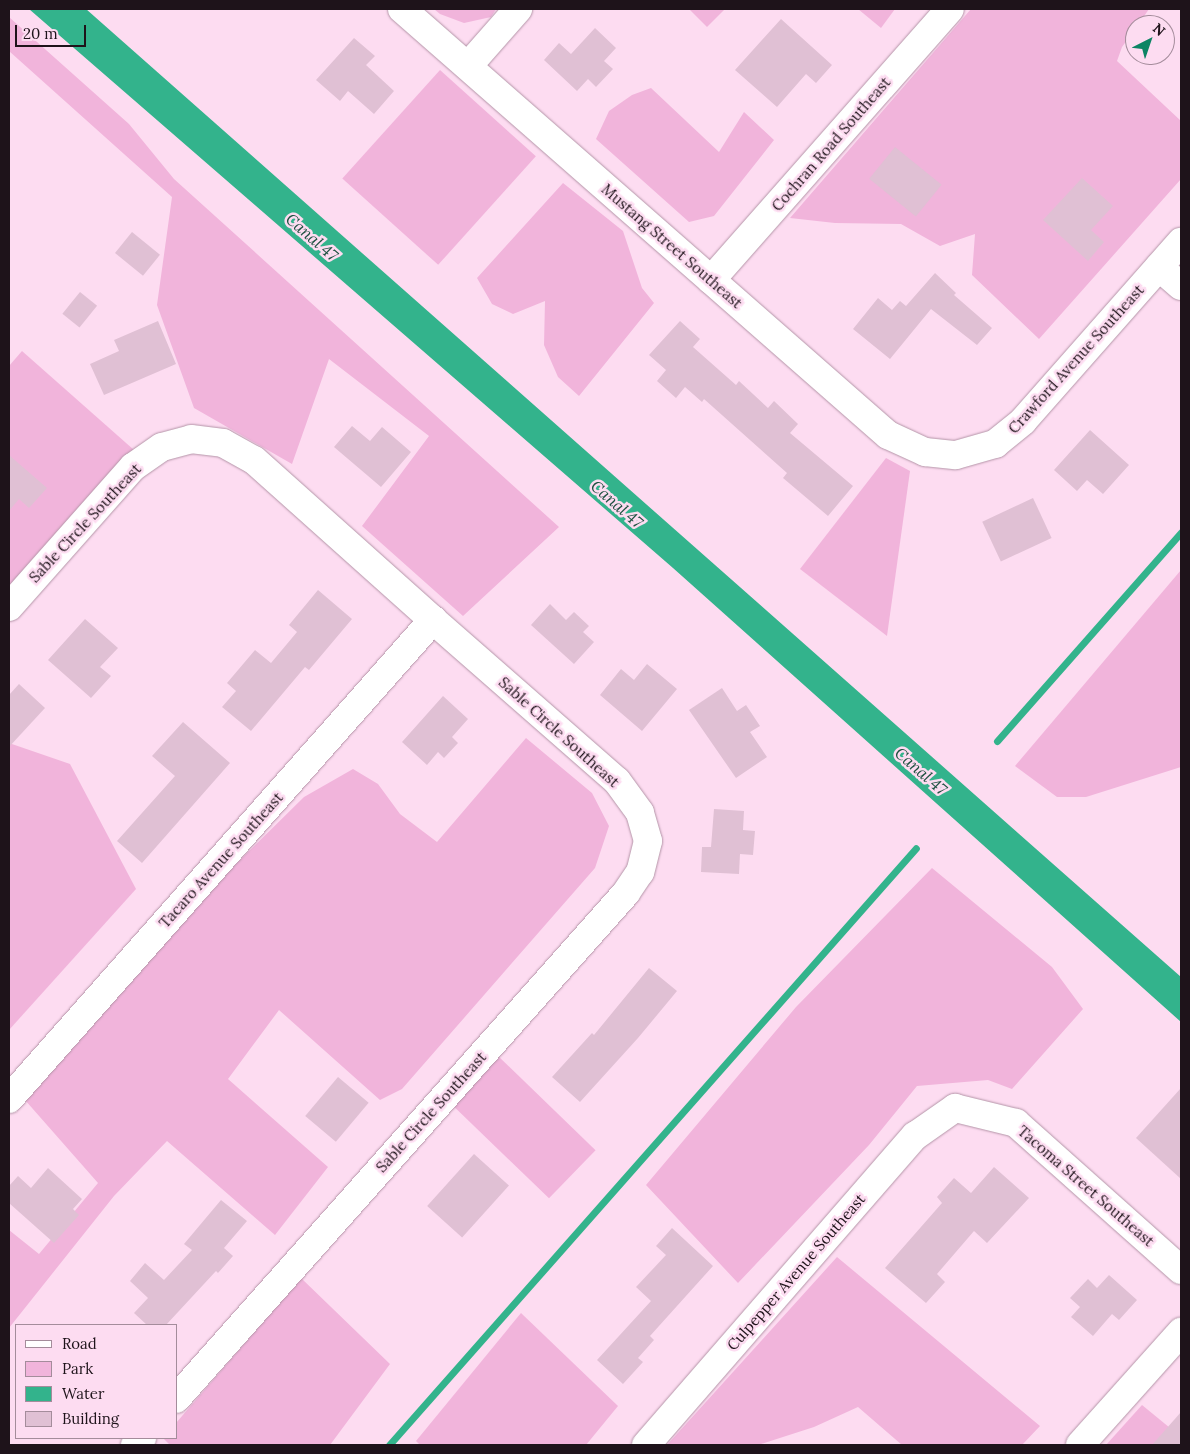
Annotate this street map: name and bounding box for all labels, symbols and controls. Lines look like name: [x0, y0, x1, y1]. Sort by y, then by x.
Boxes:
scale bar: [18, 15, 89, 47]
north arrow: [1125, 15, 1175, 65]
text: N: [1149, 19, 1169, 40]
text: 20 m: [23, 24, 58, 43]
street label: Cochran Road Southeast: [768, 73, 894, 215]
street label: Mustang Street Southeast: [598, 180, 746, 312]
water label: Canal 47: [282, 209, 342, 265]
street label: Crawford Avenue Southeast: [1004, 281, 1148, 437]
street label: Sable Circle Southeast: [25, 460, 145, 586]
water label: Canal 47: [587, 476, 647, 532]
street label: Sable Circle Southeast: [495, 673, 623, 791]
water label: Canal 47: [891, 743, 951, 799]
street label: Tacaro Avenue Southeast: [155, 788, 287, 932]
street label: Sable Circle Southeast: [372, 1048, 490, 1176]
street label: Tacoma Street Southeast: [1014, 1122, 1158, 1250]
street label: Culpepper Avenue Southeast: [723, 1190, 869, 1354]
legend: [15, 1324, 178, 1439]
text: Road: [62, 1334, 97, 1353]
text: Park: [62, 1359, 93, 1378]
text: Water: [62, 1384, 104, 1403]
text: Building: [62, 1409, 119, 1428]

